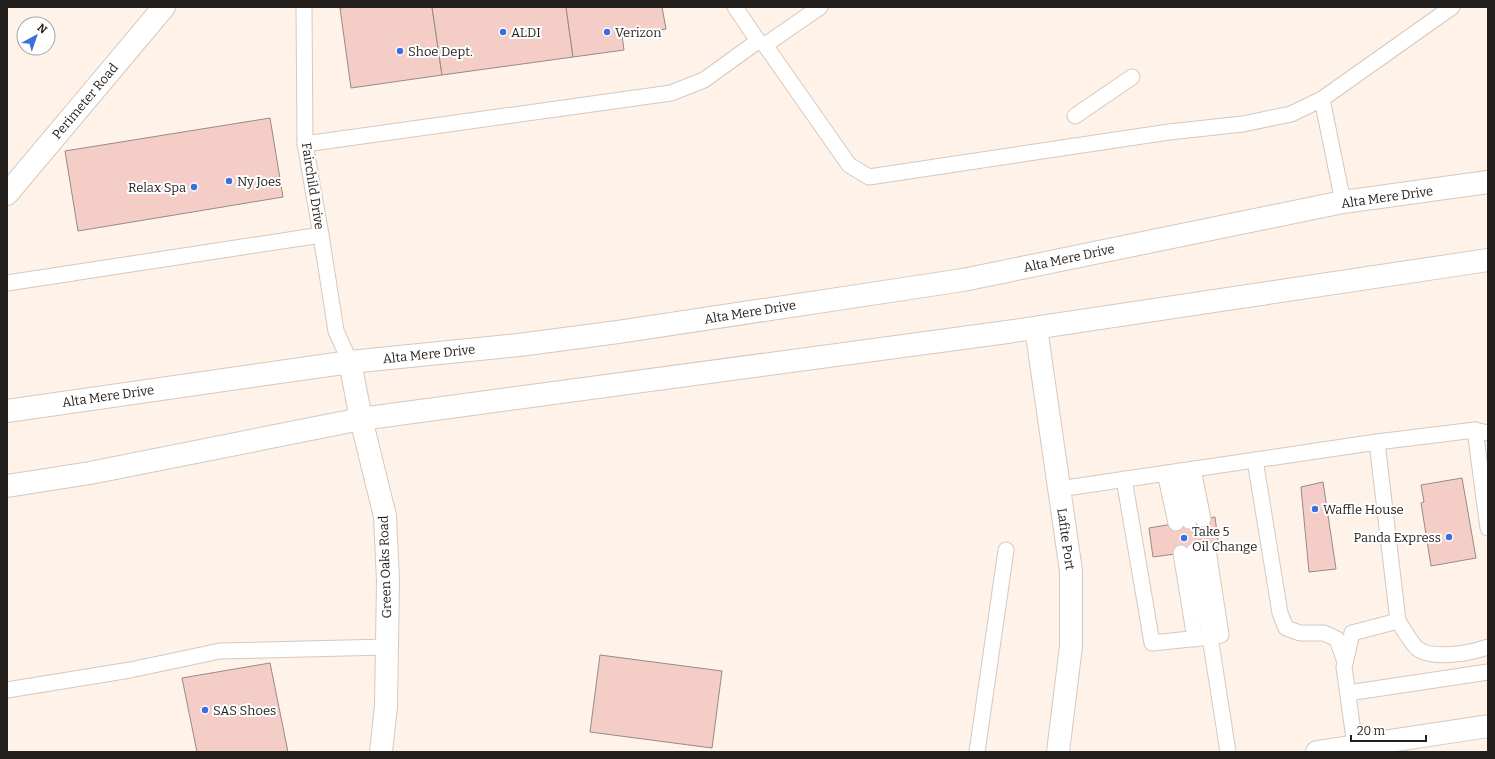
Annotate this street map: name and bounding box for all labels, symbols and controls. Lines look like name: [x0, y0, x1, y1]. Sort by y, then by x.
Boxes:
north arrow: [16, 16, 56, 56]
text: N: [35, 21, 50, 37]
place label: ALDI: [511, 25, 541, 40]
place label: Verizon: [615, 25, 662, 40]
marker: ALDI: [498, 27, 508, 37]
marker: Verizon: [602, 27, 612, 37]
place label: Shoe Dept.: [408, 44, 473, 59]
marker: Shoe Dept.: [395, 46, 405, 56]
street label: Perimeter Road: [49, 60, 121, 142]
street label: Fairchild Drive: [299, 141, 327, 231]
place label: Ny Joes: [237, 174, 281, 189]
marker: Ny Joes: [224, 176, 234, 186]
place label: Relax Spa: [128, 180, 186, 195]
marker: Relax Spa: [189, 182, 199, 192]
street label: Alta Mere Drive: [1340, 183, 1434, 211]
street label: Alta Mere Drive: [1022, 241, 1116, 275]
street label: Alta Mere Drive: [703, 297, 797, 327]
street label: Alta Mere Drive: [382, 342, 476, 366]
street label: Alta Mere Drive: [61, 382, 155, 410]
place label: Waffle House: [1323, 502, 1404, 517]
marker: Waffle House: [1310, 504, 1320, 514]
street label: Lafite Port: [1054, 507, 1078, 571]
street label: Green Oaks Road: [376, 515, 394, 619]
place label: Take 5 Oil Change: [1192, 524, 1257, 554]
place label: Panda Express: [1354, 530, 1441, 545]
marker: Panda Express: [1444, 532, 1454, 542]
marker: Take 5 Oil Change: [1179, 533, 1189, 543]
place label: SAS Shoes: [213, 703, 276, 718]
marker: SAS Shoes: [200, 705, 210, 715]
scale bar: [1351, 717, 1426, 743]
text: 20 m: [1357, 724, 1386, 738]

